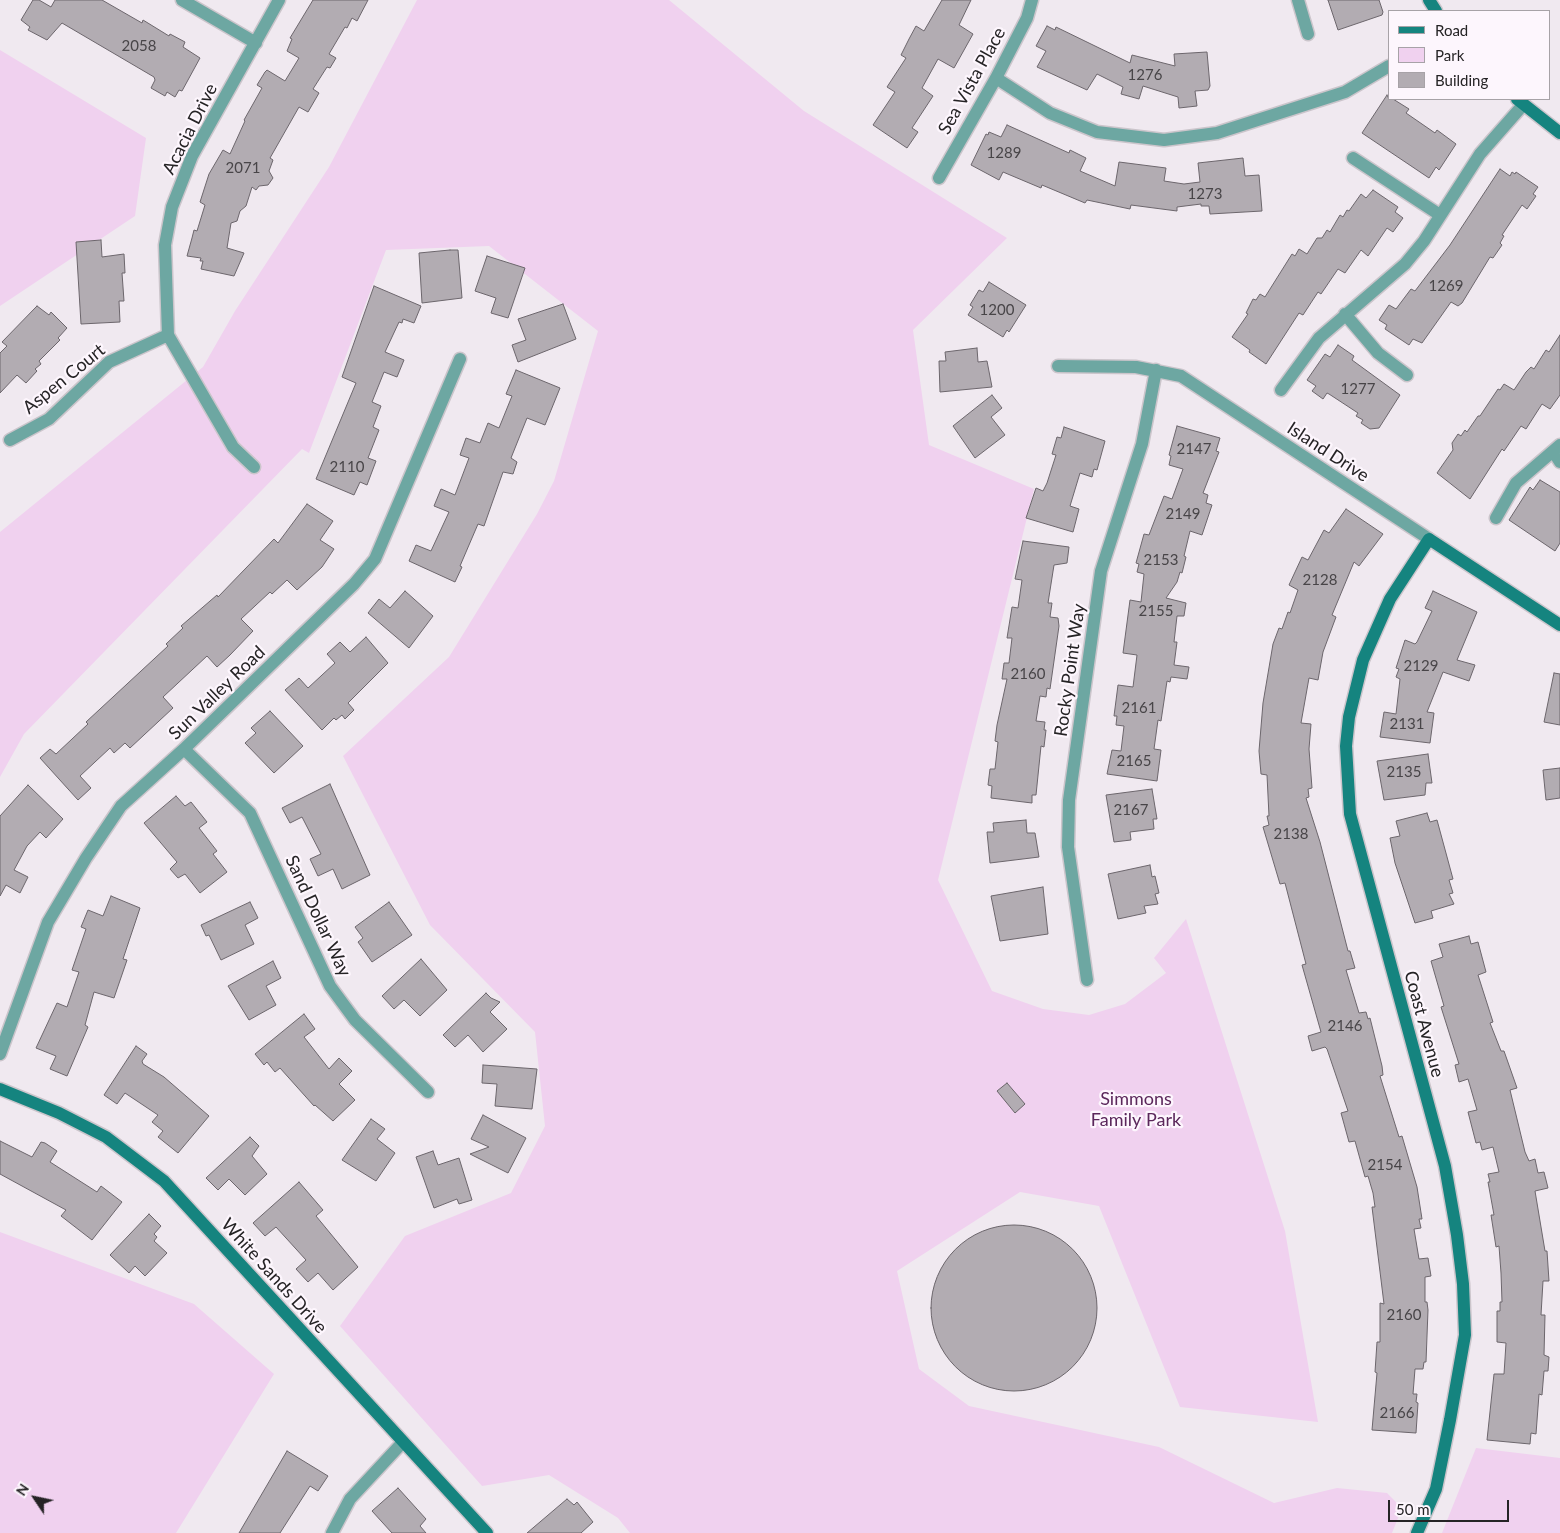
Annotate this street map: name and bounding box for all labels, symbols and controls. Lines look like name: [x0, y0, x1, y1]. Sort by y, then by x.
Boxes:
legend: [1388, 10, 1550, 100]
text: Road: [1435, 21, 1468, 39]
street label: Sea Vista Place: [934, 24, 1010, 138]
house number: 2058: [122, 37, 156, 55]
text: Park: [1435, 46, 1464, 64]
house number: 1276: [1128, 66, 1162, 84]
text: Building: [1435, 71, 1488, 89]
street label: Acacia Drive: [158, 80, 222, 178]
house number: 1289: [987, 144, 1021, 162]
house number: 2071: [226, 159, 260, 177]
house number: 1273: [1188, 185, 1222, 203]
house number: 1269: [1429, 277, 1463, 295]
house number: 1200: [980, 301, 1014, 319]
street label: Aspen Court: [19, 339, 109, 419]
house number: 1277: [1341, 380, 1375, 398]
street label: Island Drive: [1283, 418, 1373, 486]
house number: 2147: [1177, 440, 1211, 458]
house number: 2110: [330, 458, 364, 476]
house number: 2149: [1166, 505, 1200, 523]
house number: 2153: [1144, 551, 1178, 569]
house number: 2128: [1303, 571, 1337, 589]
street label: Rocky Point Way: [1050, 602, 1090, 738]
house number: 2155: [1139, 602, 1173, 620]
street label: Sun Valley Road: [164, 642, 270, 744]
house number: 2129: [1404, 657, 1438, 675]
house number: 2160: [1011, 665, 1045, 683]
house number: 2161: [1122, 699, 1156, 717]
house number: 2131: [1390, 715, 1424, 733]
house number: 2165: [1117, 752, 1151, 770]
house number: 2135: [1387, 763, 1421, 781]
house number: 2167: [1114, 801, 1148, 819]
house number: 2138: [1274, 825, 1308, 843]
street label: Sand Dollar Way: [280, 852, 356, 980]
street label: Coast Avenue: [1399, 968, 1449, 1080]
house number: 2146: [1328, 1017, 1362, 1035]
park label: Simmons Family Park: [1091, 1088, 1181, 1130]
house number: 2154: [1368, 1156, 1402, 1174]
street label: White Sands Drive: [217, 1214, 331, 1338]
house number: 2160: [1387, 1306, 1421, 1324]
house number: 2166: [1380, 1404, 1414, 1422]
north arrow: [10, 1473, 60, 1523]
text: N: [12, 1480, 32, 1499]
scale bar: [1390, 1490, 1511, 1522]
text: 50 m: [1396, 1500, 1430, 1518]

